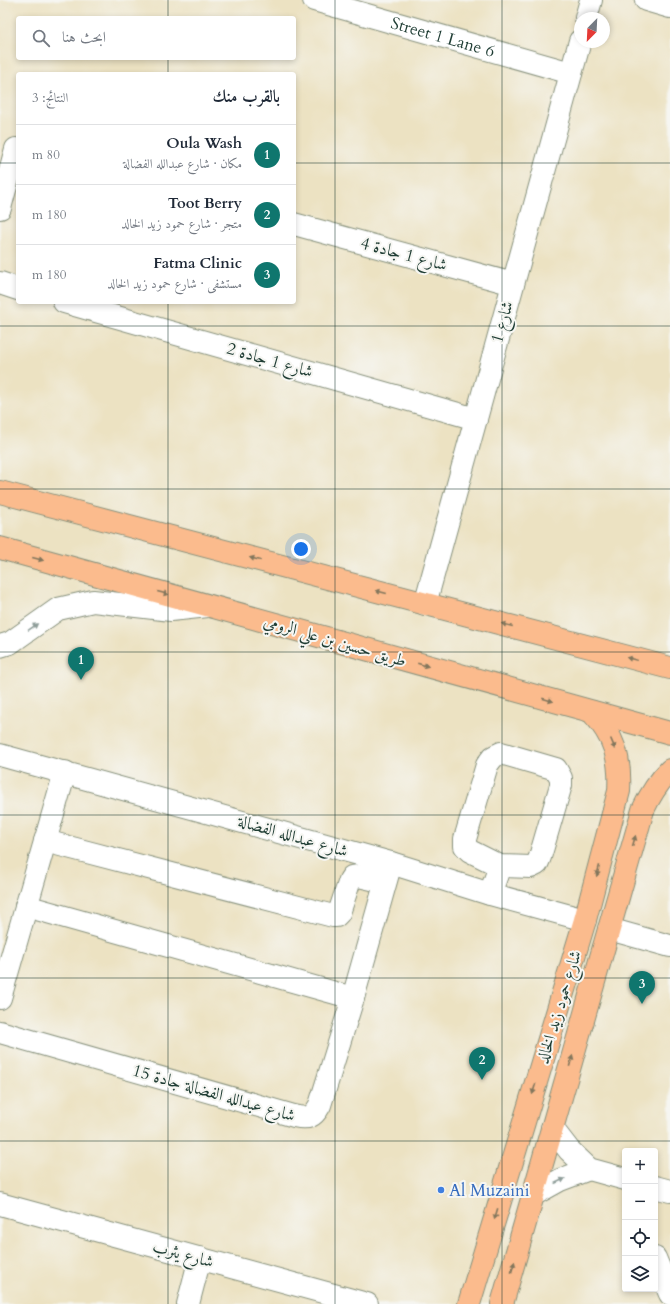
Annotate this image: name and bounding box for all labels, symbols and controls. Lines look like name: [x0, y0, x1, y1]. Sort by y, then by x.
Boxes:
street label: Street 1 Lane 6: [388, 11, 498, 62]
north arrow: [574, 12, 610, 48]
search box: [16, 16, 296, 60]
icon: search: [30, 27, 52, 49]
text: ابحث هنا: [62, 27, 106, 47]
text: بالقرب منك: [213, 85, 280, 108]
text: النتائج: 3: [32, 89, 68, 107]
text: Oula Wash: [166, 133, 242, 153]
text: 80 m: [32, 146, 60, 164]
text: 1: [264, 146, 270, 164]
text: مكان · شارع عبدالله الفضالة: [123, 155, 242, 173]
text: Toot Berry: [168, 193, 242, 213]
text: 180 m: [32, 206, 66, 224]
text: 2: [264, 206, 270, 224]
text: متجر · شارع حمود زيد الخالد: [121, 215, 242, 233]
street label: شارع 1 جادة 4: [358, 231, 450, 279]
text: Fatma Clinic: [153, 253, 242, 273]
text: 180 m: [32, 266, 66, 284]
text: 3: [264, 266, 270, 284]
text: مستشفى · شارع حمود زيد الخالد: [107, 275, 242, 293]
street label: شارع 1: [485, 298, 521, 346]
street label: شارع 1 جادة 2: [224, 337, 316, 385]
your location: [291, 539, 311, 559]
one-way arrow: [31, 556, 44, 562]
one-way arrow: [249, 556, 261, 562]
one-way arrow: [375, 589, 387, 595]
one-way arrow: [157, 590, 169, 596]
street label: طريق حسين بن علي الرومي: [260, 610, 409, 677]
one-way arrow: [500, 622, 513, 628]
one-way arrow: [28, 623, 39, 631]
pin: 1: [68, 647, 94, 680]
one-way arrow: [626, 655, 639, 661]
one-way arrow: [417, 663, 429, 669]
one-way arrow: [543, 697, 555, 703]
one-way arrow: [610, 739, 616, 750]
street label: شارع عبدالله الفضالة: [234, 809, 351, 865]
one-way arrow: [631, 835, 637, 847]
one-way arrow: [595, 865, 601, 877]
street label: شارع حمود زيد الخالد: [531, 947, 589, 1067]
pin: 3: [629, 971, 655, 1004]
pin: 2: [469, 1047, 495, 1080]
one-way arrow: [568, 1054, 574, 1066]
street label: شارع عبدالله الفضالة جادة 15: [129, 1059, 298, 1129]
one-way arrow: [531, 1084, 537, 1096]
map controls: [622, 1148, 658, 1292]
button: +: [622, 1148, 658, 1184]
one-way arrow: [555, 1178, 566, 1184]
place label: Al Muzaini: [449, 1179, 530, 1202]
button: −: [622, 1184, 658, 1220]
marker: Al Muzaini: [436, 1185, 446, 1195]
one-way arrow: [493, 1208, 499, 1220]
button: locate: [622, 1220, 658, 1256]
street label: شارع يثرب: [149, 1235, 216, 1275]
button: layers: [622, 1256, 658, 1292]
one-way arrow: [510, 1260, 516, 1272]

